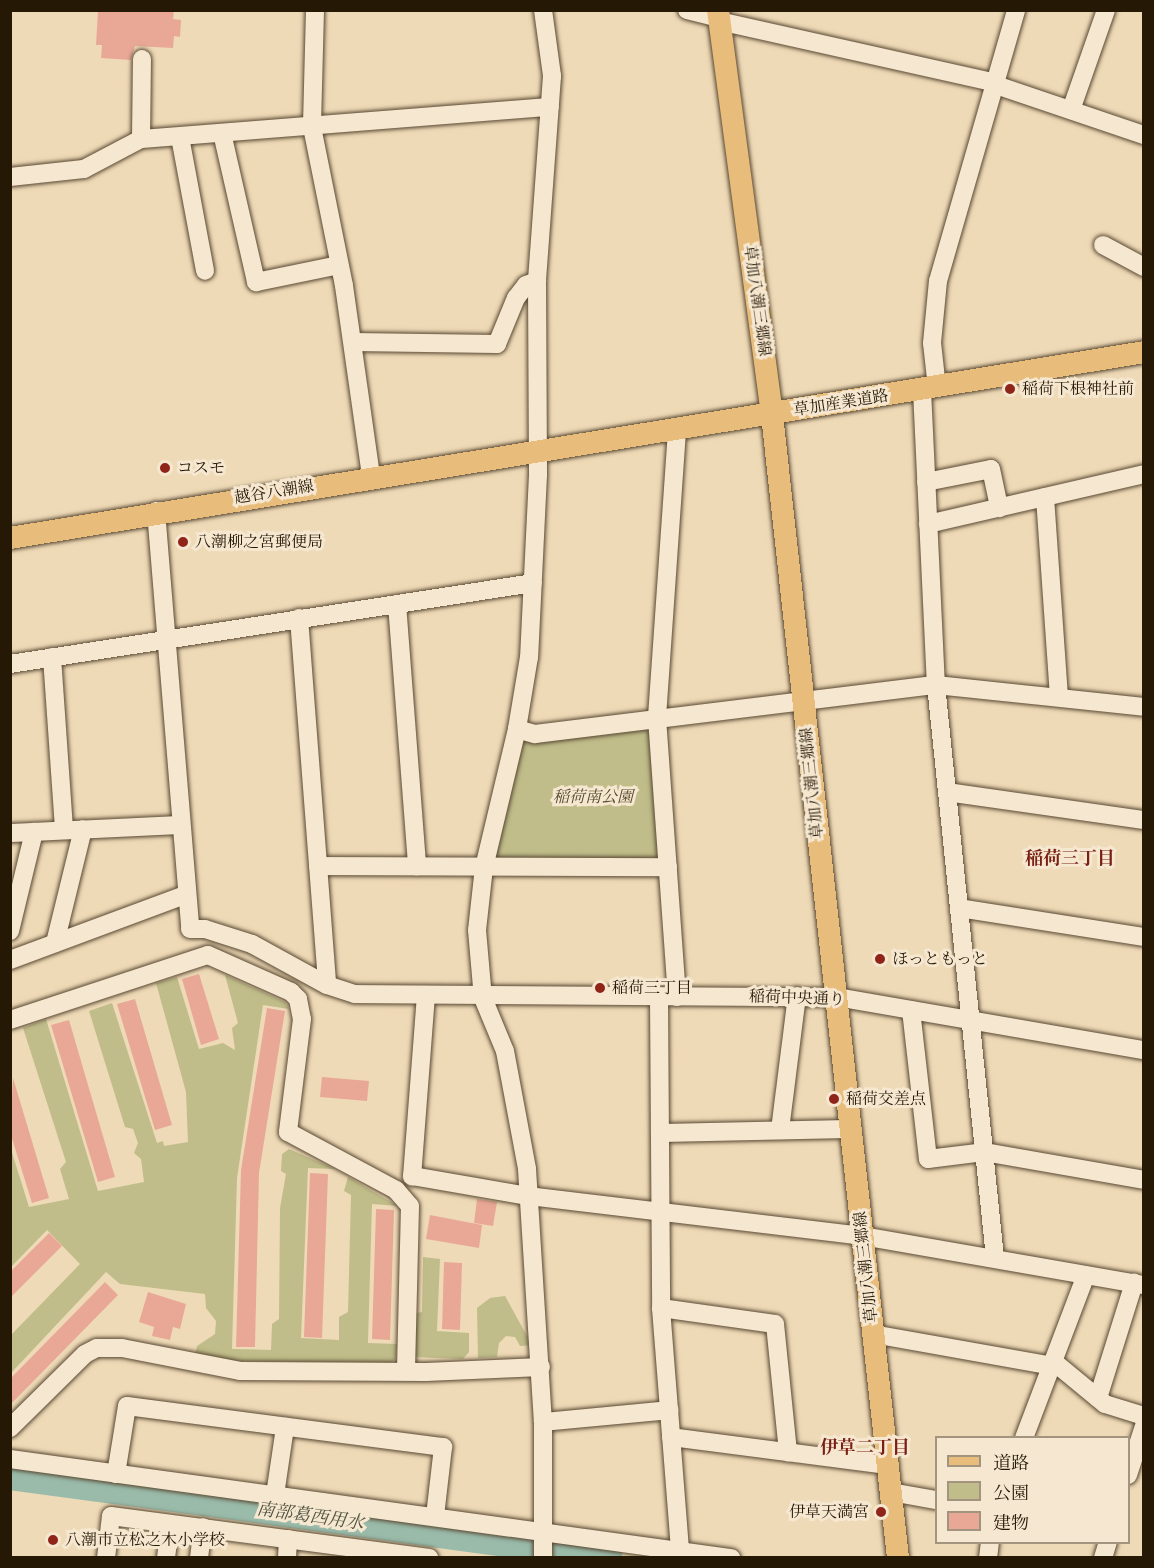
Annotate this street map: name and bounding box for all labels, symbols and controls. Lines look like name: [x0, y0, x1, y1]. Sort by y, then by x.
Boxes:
street label: 草加八潮三郷線: [740, 244, 774, 358]
place label: 稲荷下根神社前: [1022, 379, 1134, 399]
marker: 稲荷下根神社前: [1003, 382, 1017, 396]
street label: 草加産業道路: [792, 386, 890, 420]
place label: コスモ: [177, 458, 225, 478]
marker: コスモ: [158, 461, 172, 475]
street label: 越谷八潮線: [233, 476, 315, 508]
place label: 八潮柳之宮郵便局: [195, 532, 323, 552]
marker: 八潮柳之宮郵便局: [176, 535, 190, 549]
street label: 草加八潮三郷線: [797, 726, 827, 840]
park label: 稲荷南公園: [553, 787, 633, 807]
district label: 稲荷三丁目: [1025, 848, 1115, 870]
place label: ほっともっと: [892, 949, 988, 969]
marker: ほっともっと: [873, 952, 887, 966]
place label: 稲荷三丁目: [612, 978, 692, 998]
marker: 稲荷三丁目: [593, 981, 607, 995]
street label: 稲荷中央通り: [749, 987, 845, 1009]
place label: 稲荷交差点: [846, 1089, 926, 1109]
marker: 稲荷交差点: [827, 1092, 841, 1106]
street label: 草加八潮三郷線: [851, 1210, 881, 1324]
legend: [935, 1436, 1130, 1544]
district label: 伊草二丁目: [820, 1437, 910, 1459]
text: 道路: [993, 1453, 1029, 1474]
text: 公園: [993, 1483, 1029, 1504]
water label: 南部葛西用水: [255, 1499, 365, 1535]
place label: 伊草天満宮: [789, 1502, 869, 1522]
marker: 伊草天満宮: [874, 1505, 888, 1519]
text: 建物: [993, 1513, 1029, 1534]
place label: 八潮市立松之木小学校: [65, 1530, 225, 1550]
marker: 八潮市立松之木小学校: [46, 1533, 60, 1547]

